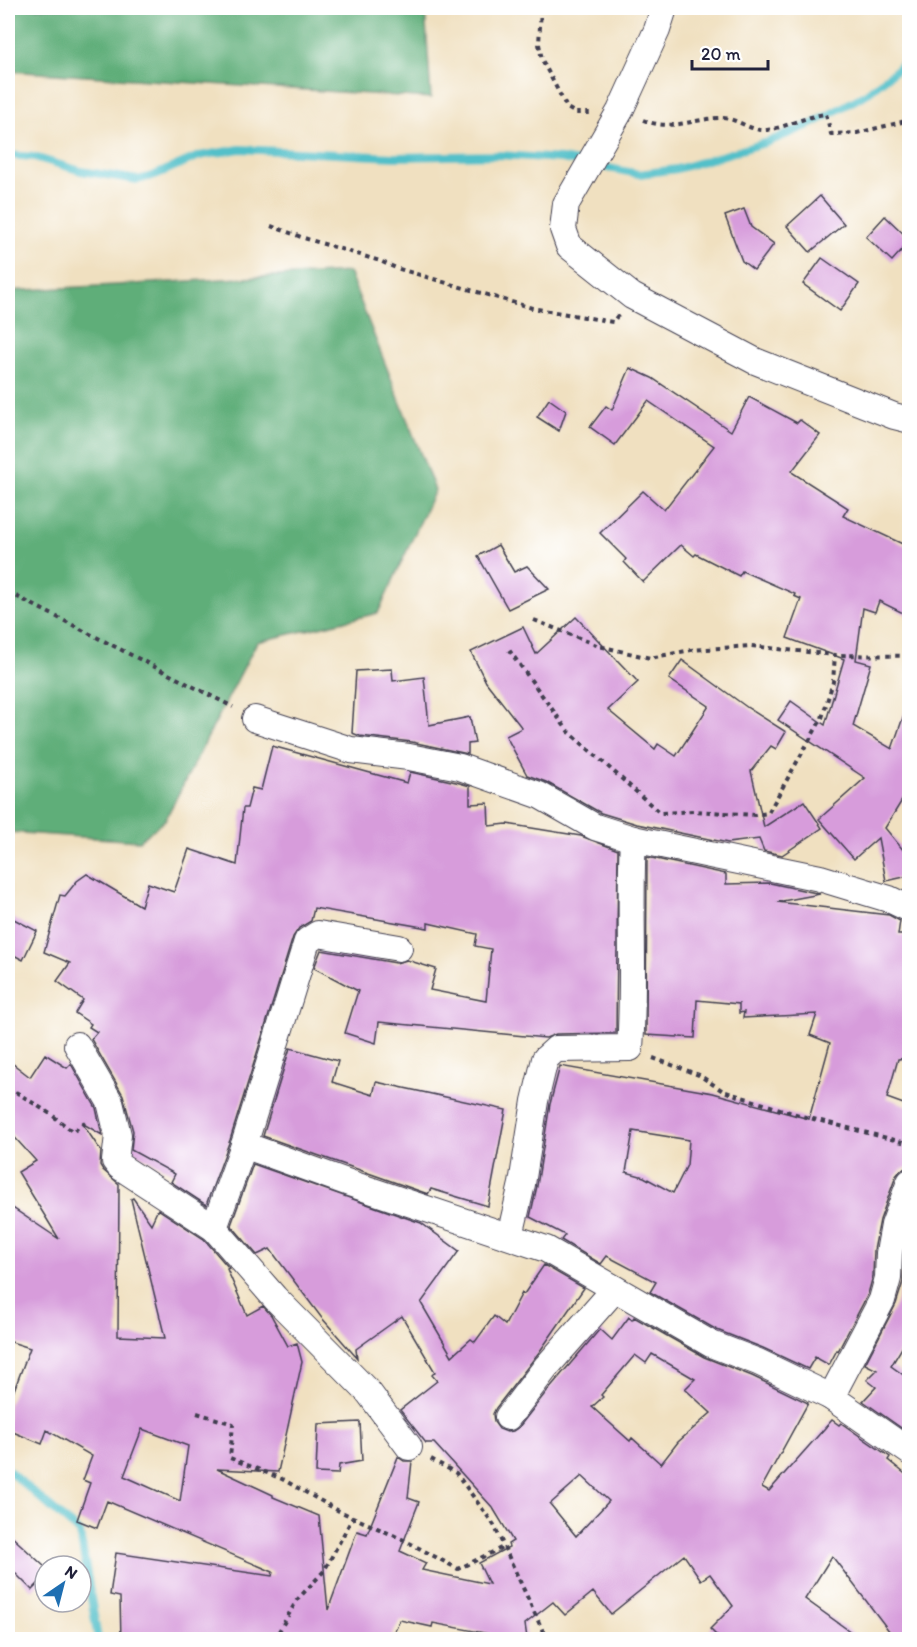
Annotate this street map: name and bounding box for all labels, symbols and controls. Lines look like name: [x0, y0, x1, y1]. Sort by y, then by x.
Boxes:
scale bar: [692, 33, 768, 71]
text: 20 m: [701, 43, 741, 65]
north arrow: [33, 1554, 93, 1614]
text: N: [61, 1561, 81, 1583]

